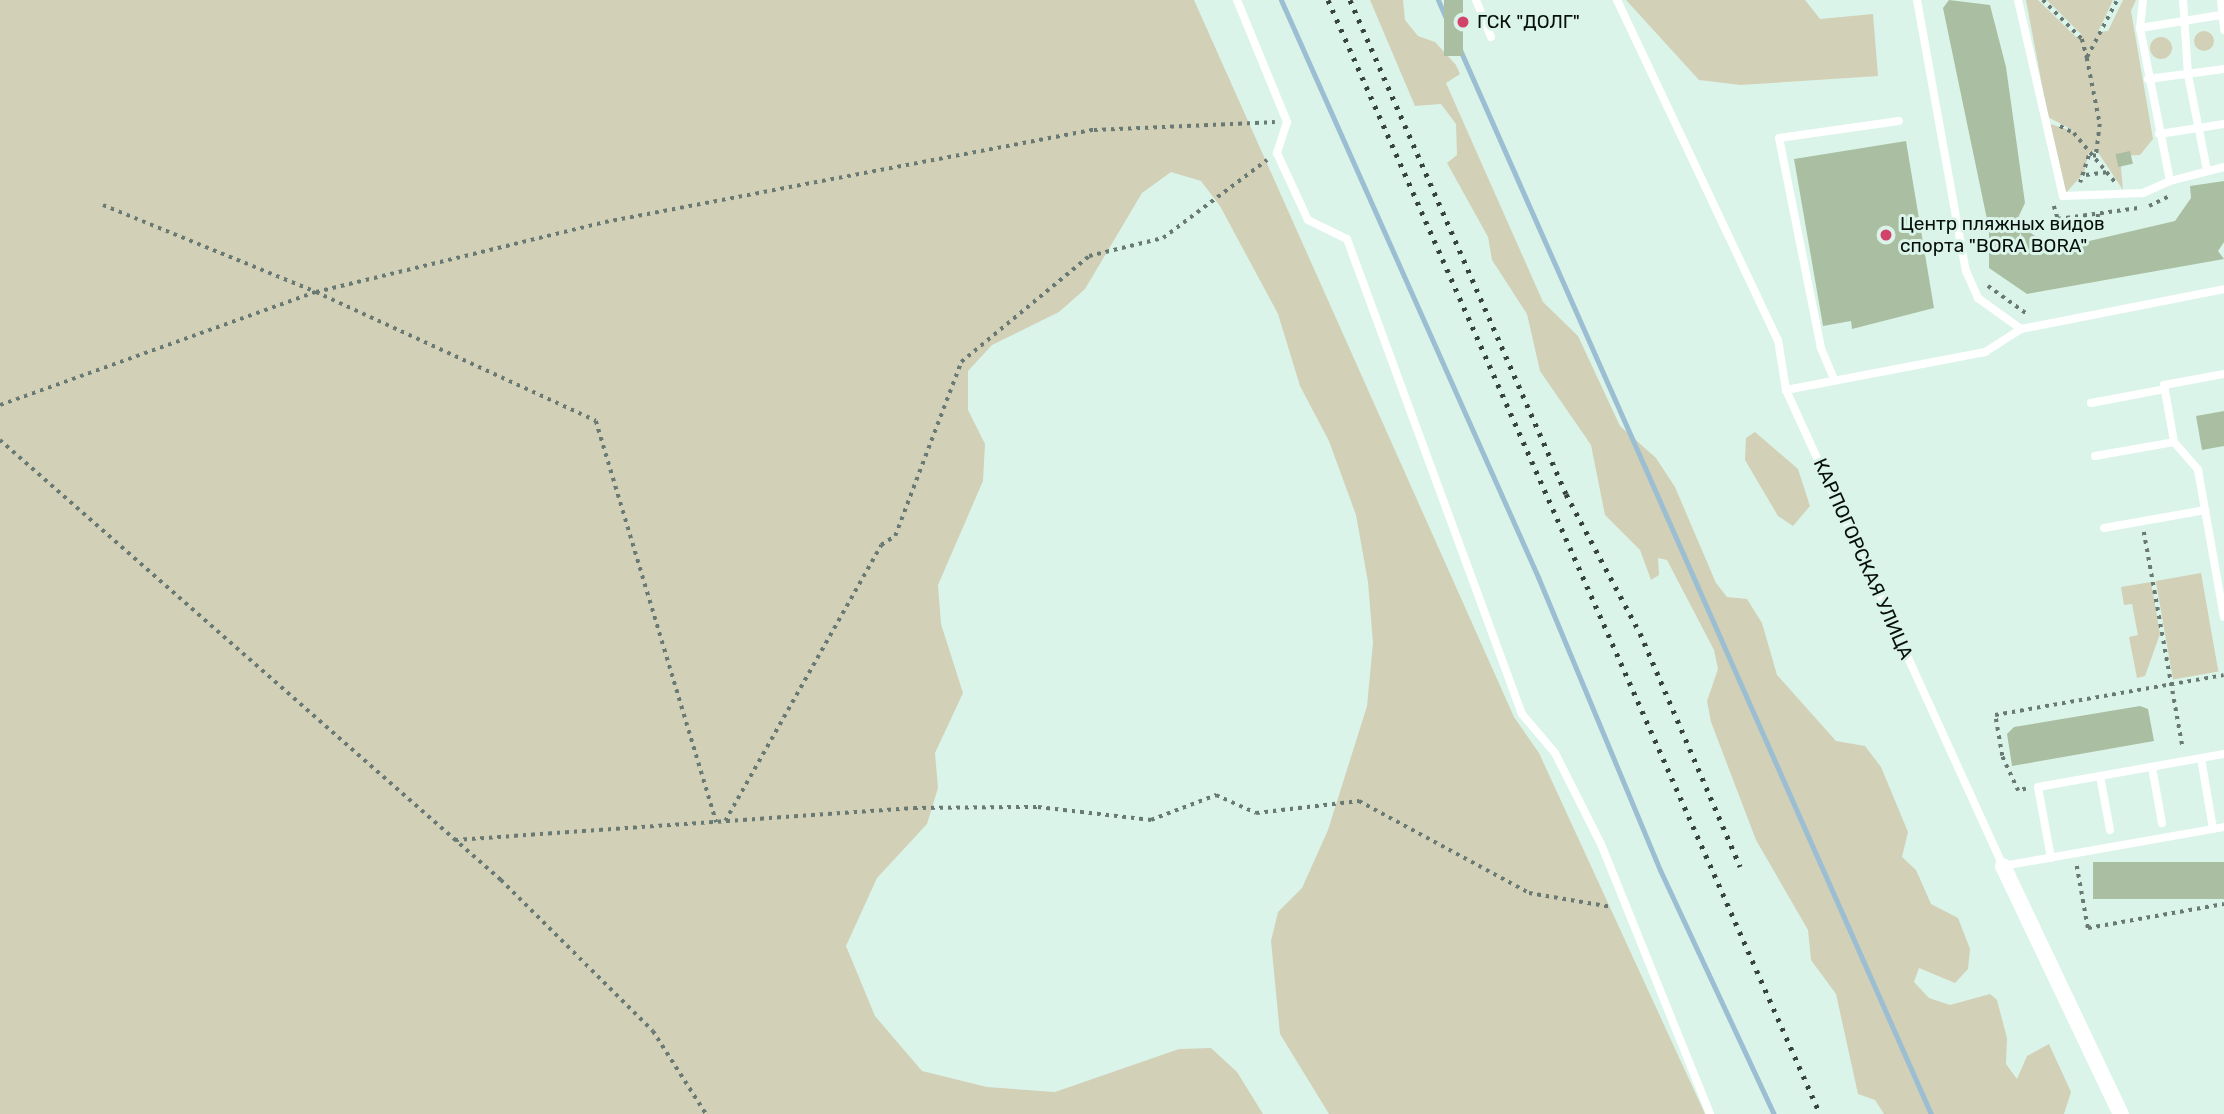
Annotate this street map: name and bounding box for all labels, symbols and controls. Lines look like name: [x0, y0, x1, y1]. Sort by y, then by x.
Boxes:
place label: ГСК "ДОЛГ": [1477, 11, 1580, 33]
marker: ГСК "ДОЛГ": [1455, 14, 1471, 30]
place label: Центр пляжных видов спорта "BORA BORA": [1900, 213, 2105, 257]
marker: Центр пляжных видов спорта "BORA BORA": [1878, 227, 1894, 243]
street label: КАРПОГОРСКАЯ УЛИЦА: [1808, 455, 1918, 663]

